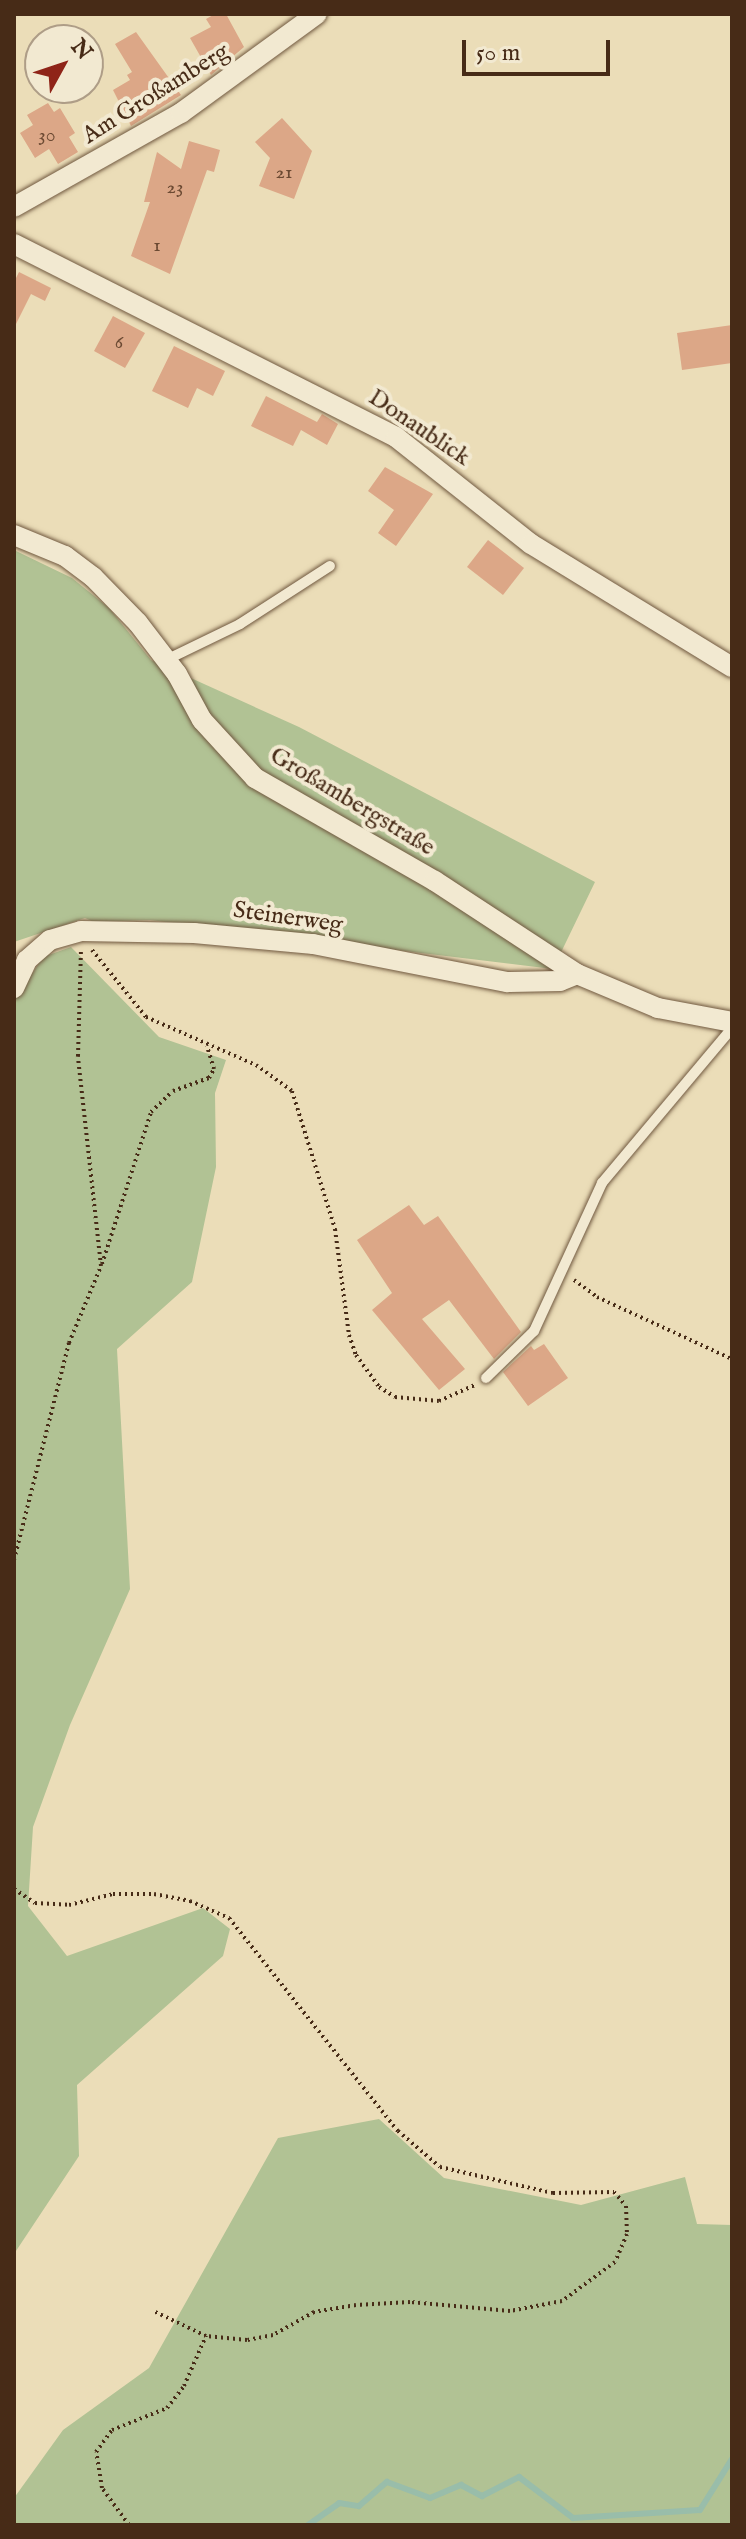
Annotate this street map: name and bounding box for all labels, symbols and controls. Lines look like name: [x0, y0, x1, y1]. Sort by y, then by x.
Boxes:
north arrow: [24, 24, 104, 104]
scale bar: [466, 24, 614, 74]
text: N: [64, 34, 98, 66]
street label: Am Großamberg: [77, 37, 235, 151]
text: 50 m: [476, 38, 520, 69]
house number: 30: [38, 123, 56, 147]
house number: 21: [276, 160, 292, 184]
house number: 23: [167, 175, 183, 199]
house number: 1: [153, 233, 161, 257]
house number: 6: [115, 330, 123, 354]
street label: Donaublick: [363, 383, 475, 473]
street label: Großambergstraße: [264, 742, 440, 862]
street label: Steinerweg: [231, 896, 345, 940]

